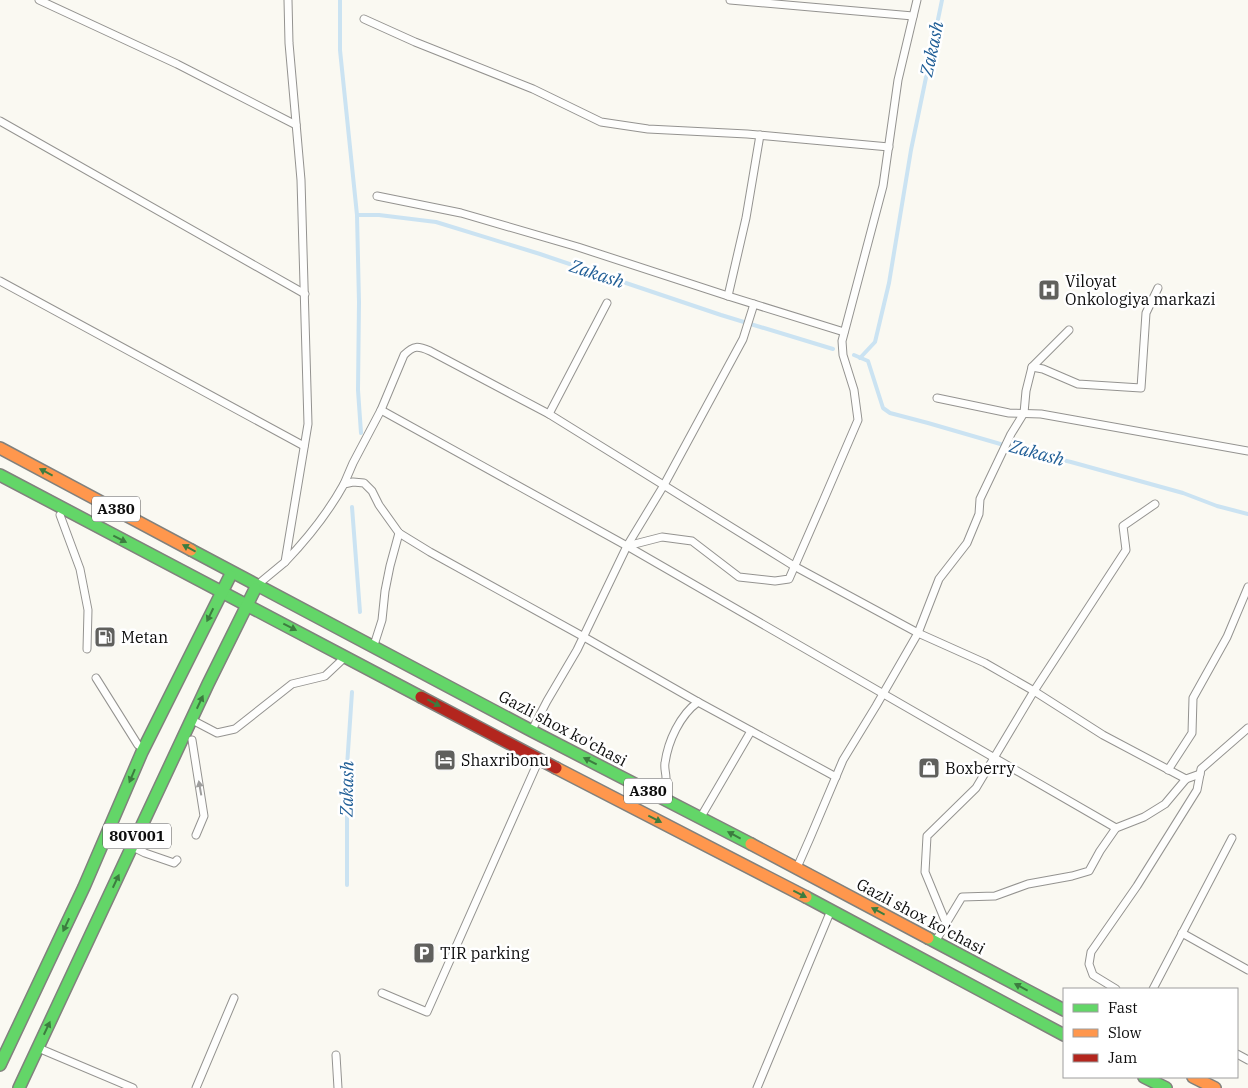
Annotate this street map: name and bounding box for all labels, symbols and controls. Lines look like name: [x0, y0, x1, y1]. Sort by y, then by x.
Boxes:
water label: Zakash: [914, 19, 949, 80]
water label: Zakash: [566, 254, 627, 293]
place label: Viloyat Onkologiya markazi: [1065, 271, 1215, 309]
hospital icon: Viloyat Onkologiya markazi: [1037, 278, 1061, 302]
water label: Zakash: [1006, 434, 1067, 471]
one-way arrow: [38, 468, 53, 476]
road number: A380: [92, 496, 140, 522]
one-way arrow: [113, 535, 128, 543]
one-way arrow: [182, 544, 196, 552]
one-way arrow: [206, 608, 214, 622]
one-way arrow: [283, 623, 298, 631]
fuel station icon: Metan: [93, 625, 117, 649]
place label: Metan: [121, 627, 168, 647]
street label: Gazli shox ko'chasi: [495, 686, 631, 770]
one-way arrow: [196, 695, 204, 709]
one-way arrow: [427, 699, 441, 707]
hotel icon: Shaxribonu: [433, 748, 457, 772]
place label: Shaxribonu: [461, 750, 549, 770]
shop icon: Boxberry: [917, 756, 941, 780]
one-way arrow: [582, 757, 597, 765]
place label: Boxberry: [945, 758, 1015, 778]
water label: Zakash: [334, 761, 358, 818]
one-way arrow: [127, 769, 135, 783]
road number: A380: [624, 778, 672, 804]
one-way arrow: [195, 780, 203, 796]
one-way arrow: [648, 815, 663, 823]
road number: 80V001: [103, 824, 171, 848]
one-way arrow: [727, 831, 741, 839]
one-way arrow: [112, 874, 120, 888]
street label: Gazli shox ko'chasi: [853, 874, 989, 958]
one-way arrow: [793, 890, 807, 898]
one-way arrow: [871, 907, 885, 915]
one-way arrow: [62, 918, 70, 932]
parking icon: TIR parking: [412, 941, 436, 965]
place label: TIR parking: [440, 943, 530, 963]
one-way arrow: [1014, 983, 1028, 991]
legend: [1063, 988, 1238, 1078]
text: Fast: [1108, 998, 1138, 1017]
one-way arrow: [44, 1021, 52, 1035]
text: Slow: [1108, 1023, 1142, 1042]
text: Jam: [1108, 1048, 1137, 1067]

